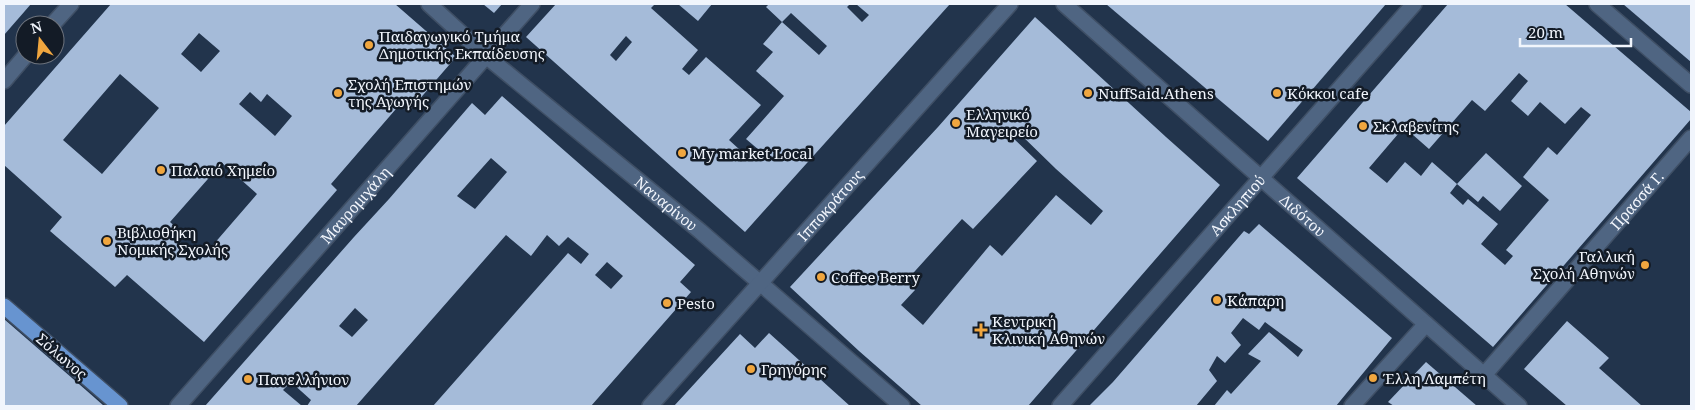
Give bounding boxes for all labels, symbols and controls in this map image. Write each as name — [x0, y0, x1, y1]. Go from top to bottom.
north arrow — [15, 15, 65, 65]
scale bar — [1520, 15, 1631, 47]
text: N — [28, 16, 44, 38]
text: 20 m — [1528, 22, 1563, 42]
place label: Παιδαγωγικό Τμήμα Δημοτικής Εκπαίδευσης — [379, 26, 545, 63]
marker: Παιδαγωγικό Τμήμα Δημοτικής Εκπαίδευσης — [363, 39, 375, 51]
place label: Σχολή Επιστημών της Αγωγής — [348, 74, 472, 111]
place label: NuffSaid.Athens — [1098, 83, 1214, 103]
place label: Κόκκοι cafe — [1287, 83, 1369, 103]
marker: Σχολή Επιστημών της Αγωγής — [332, 87, 344, 99]
marker: NuffSaid.Athens — [1082, 87, 1094, 99]
marker: Κόκκοι cafe — [1271, 87, 1283, 99]
place label: Ελληνικό Μαγειρείο — [966, 104, 1038, 141]
place label: Σκλαβενίτης — [1373, 116, 1459, 136]
marker: Ελληνικό Μαγειρείο — [950, 117, 962, 129]
marker: Σκλαβενίτης — [1357, 120, 1369, 132]
place label: My market Local — [692, 143, 813, 163]
marker: My market Local — [676, 147, 688, 159]
place label: Παλαιό Χημείο — [171, 160, 275, 180]
street label: Μαυρομιχάλη — [316, 162, 395, 248]
marker: Παλαιό Χημείο — [155, 164, 167, 176]
street label: Ιπποκράτους — [793, 165, 868, 245]
street label: Πρασσά Γ. — [1605, 167, 1668, 234]
street label: Ασκληπιού — [1205, 170, 1269, 240]
street label: Ναυαρίνου — [631, 172, 702, 235]
street label: Διδότου — [1276, 190, 1330, 241]
place label: Βιβλιοθήκη Νομικής Σχολής — [117, 222, 228, 259]
marker: Βιβλιοθήκη Νομικής Σχολής — [101, 235, 113, 247]
place label: Γαλλική Σχολή Αθηνών — [1533, 246, 1635, 283]
marker: Γαλλική Σχολή Αθηνών — [1639, 259, 1651, 271]
place label: Coffee Berry — [831, 267, 920, 287]
marker: Coffee Berry — [815, 271, 827, 283]
place label: Κάπαρη — [1227, 290, 1284, 310]
place label: Pesto — [677, 293, 715, 313]
marker: Κάπαρη — [1211, 294, 1223, 306]
marker: Pesto — [661, 297, 673, 309]
place label: Κεντρική Κλινική Αθηνών — [992, 311, 1105, 348]
marker: Κεντρική Κλινική Αθηνών — [974, 323, 988, 337]
street label: Σόλωνος — [32, 328, 92, 384]
place label: Γρηγόρης — [761, 359, 827, 379]
marker: Γρηγόρης — [745, 363, 757, 375]
place label: Έλλη Λαμπέτη — [1382, 368, 1486, 388]
place label: Πανελλήνιον — [258, 369, 349, 389]
marker: Έλλη Λαμπέτη — [1367, 372, 1379, 384]
marker: Πανελλήνιον — [242, 373, 254, 385]

